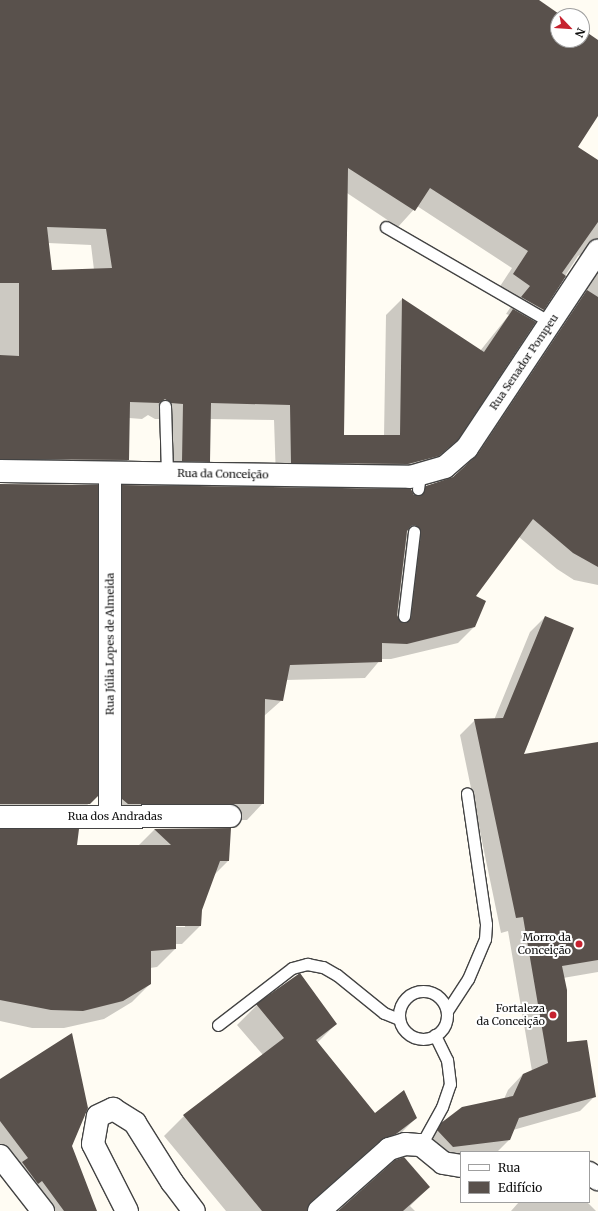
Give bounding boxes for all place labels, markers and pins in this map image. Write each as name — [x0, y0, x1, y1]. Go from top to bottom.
place label: Morro da Conceição — [518, 931, 571, 957]
marker: Morro da Conceição — [574, 939, 584, 949]
place label: Fortaleza da Conceição — [476, 1002, 545, 1028]
marker: Fortaleza da Conceição — [548, 1010, 558, 1020]

